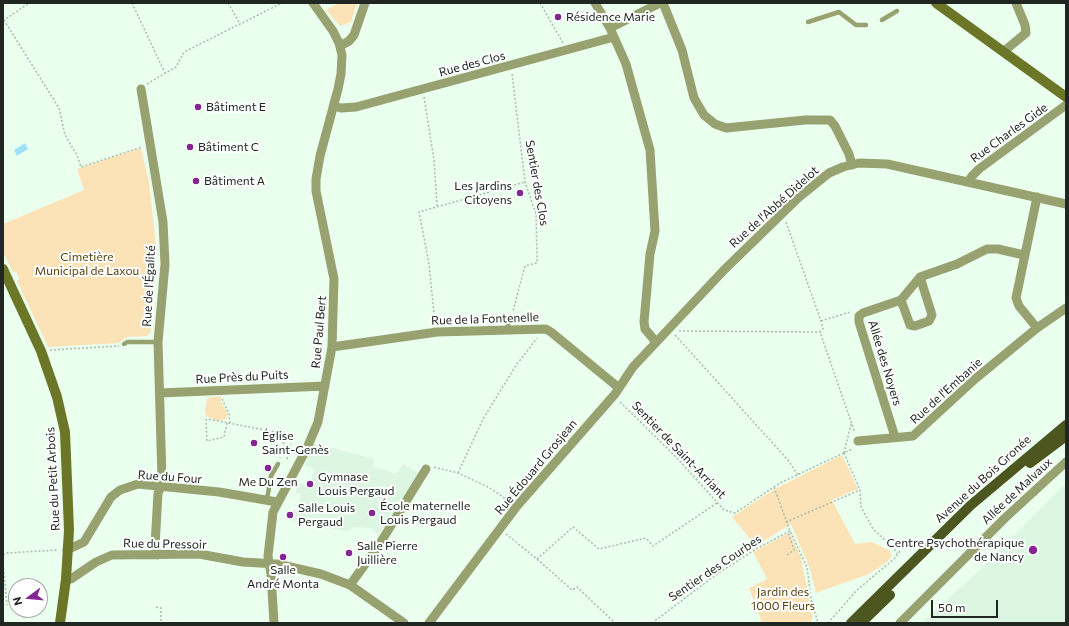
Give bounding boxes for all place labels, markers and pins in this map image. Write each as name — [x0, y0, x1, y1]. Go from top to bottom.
place label: Résidence Marie — [566, 10, 655, 24]
marker: Résidence Marie — [553, 12, 563, 22]
place label: Bâtiment E — [206, 100, 266, 114]
marker: Bâtiment E — [193, 102, 203, 112]
place label: Bâtiment C — [198, 140, 259, 154]
marker: Bâtiment C — [185, 142, 195, 152]
place label: Bâtiment A — [204, 174, 265, 188]
marker: Bâtiment A — [191, 176, 201, 186]
place label: Les Jardins Citoyens — [454, 179, 512, 207]
marker: Les Jardins Citoyens — [515, 188, 525, 198]
place label: Église Saint-Genès — [262, 429, 329, 457]
marker: Église Saint-Genès — [249, 438, 259, 448]
marker: Me Du Zen — [263, 463, 273, 473]
place label: Gymnase Louis Pergaud — [318, 470, 394, 498]
place label: Me Du Zen — [238, 475, 298, 489]
marker: Gymnase Louis Pergaud — [305, 479, 315, 489]
place label: École maternelle Louis Pergaud — [380, 499, 470, 527]
place label: Salle Louis Pergaud — [298, 501, 355, 529]
marker: École maternelle Louis Pergaud — [367, 508, 377, 518]
marker: Salle Louis Pergaud — [285, 510, 295, 520]
place label: Centre Psychothérapique de Nancy — [887, 536, 1024, 564]
place label: Salle Pierre Juillière — [357, 539, 418, 567]
marker: Centre Psychothérapique de Nancy — [1027, 544, 1039, 556]
marker: Salle Pierre Juillière — [344, 548, 354, 558]
marker: Salle André Monta — [278, 552, 288, 562]
place label: Salle André Monta — [247, 563, 319, 591]

